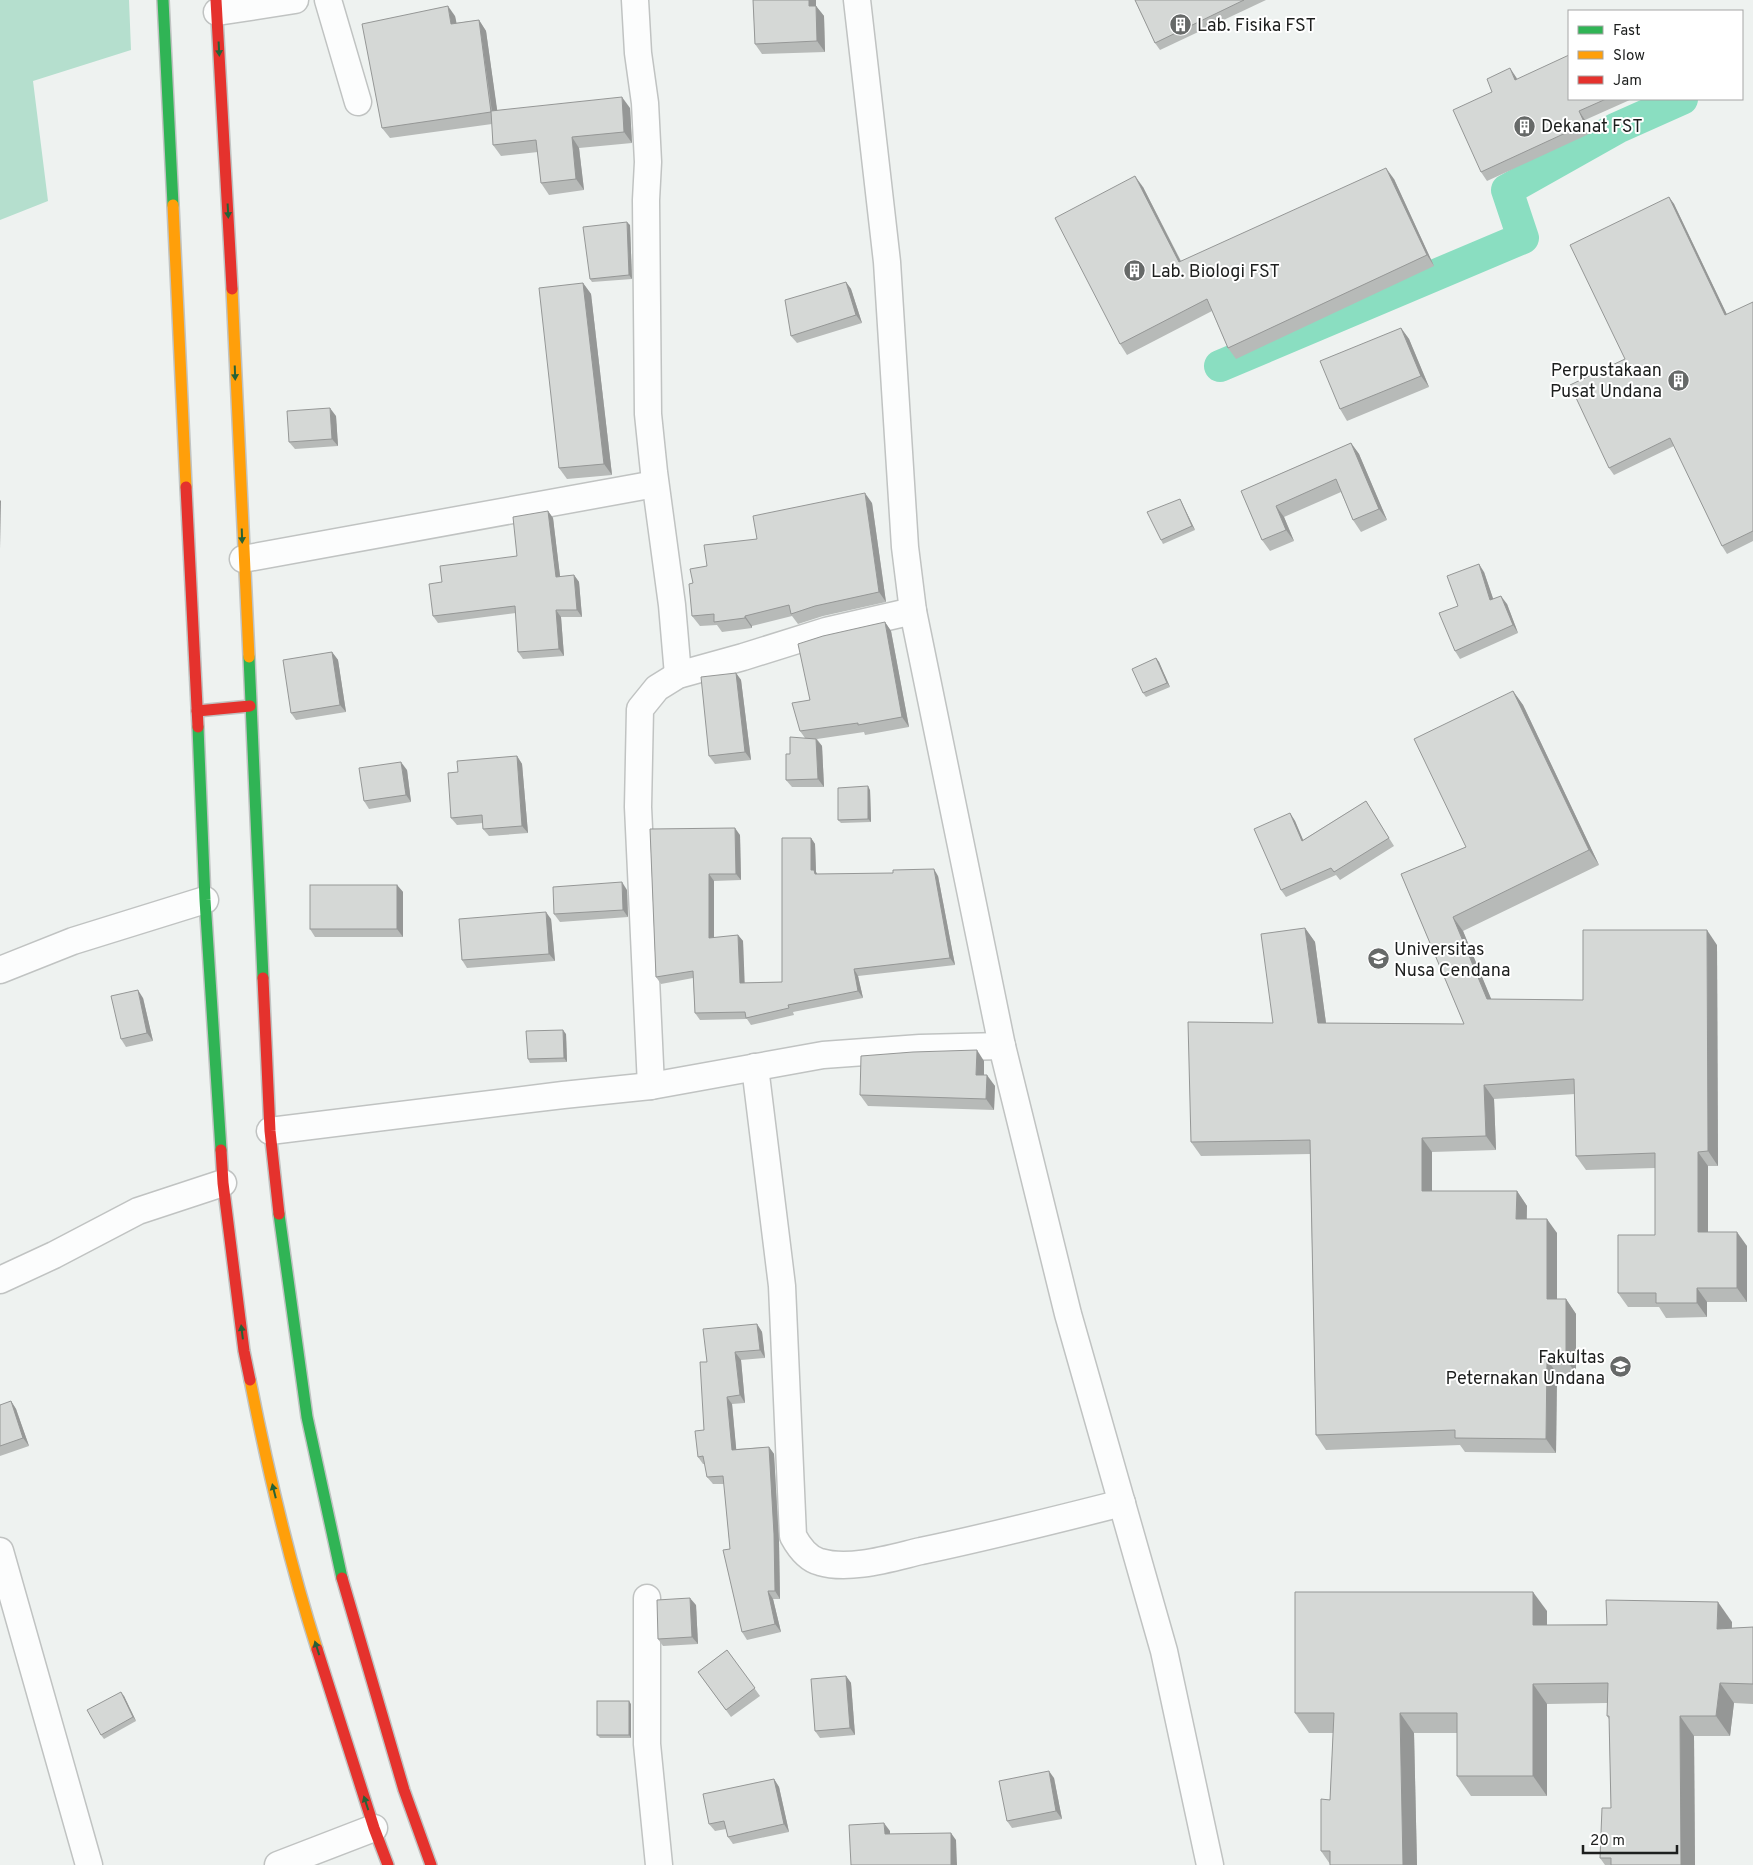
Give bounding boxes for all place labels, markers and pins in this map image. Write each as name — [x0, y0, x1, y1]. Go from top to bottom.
building icon: Lab. Fisika FST — [1169, 13, 1193, 37]
place label: Lab. Fisika FST — [1197, 15, 1316, 38]
building icon: Dekanat FST — [1513, 114, 1537, 138]
place label: Dekanat FST — [1541, 116, 1643, 139]
building icon: Lab. Biologi FST — [1123, 259, 1147, 283]
place label: Lab. Biologi FST — [1151, 261, 1280, 284]
place label: Perpustakaan Pusat Undana — [1550, 360, 1662, 404]
building icon: Perpustakaan Pusat Undana — [1666, 368, 1690, 392]
place label: Universitas Nusa Cendana — [1394, 939, 1510, 983]
school or university icon: Universitas Nusa Cendana — [1366, 947, 1390, 971]
place label: Fakultas Peternakan Undana — [1446, 1347, 1605, 1391]
school or university icon: Fakultas Peternakan Undana — [1609, 1355, 1633, 1379]

